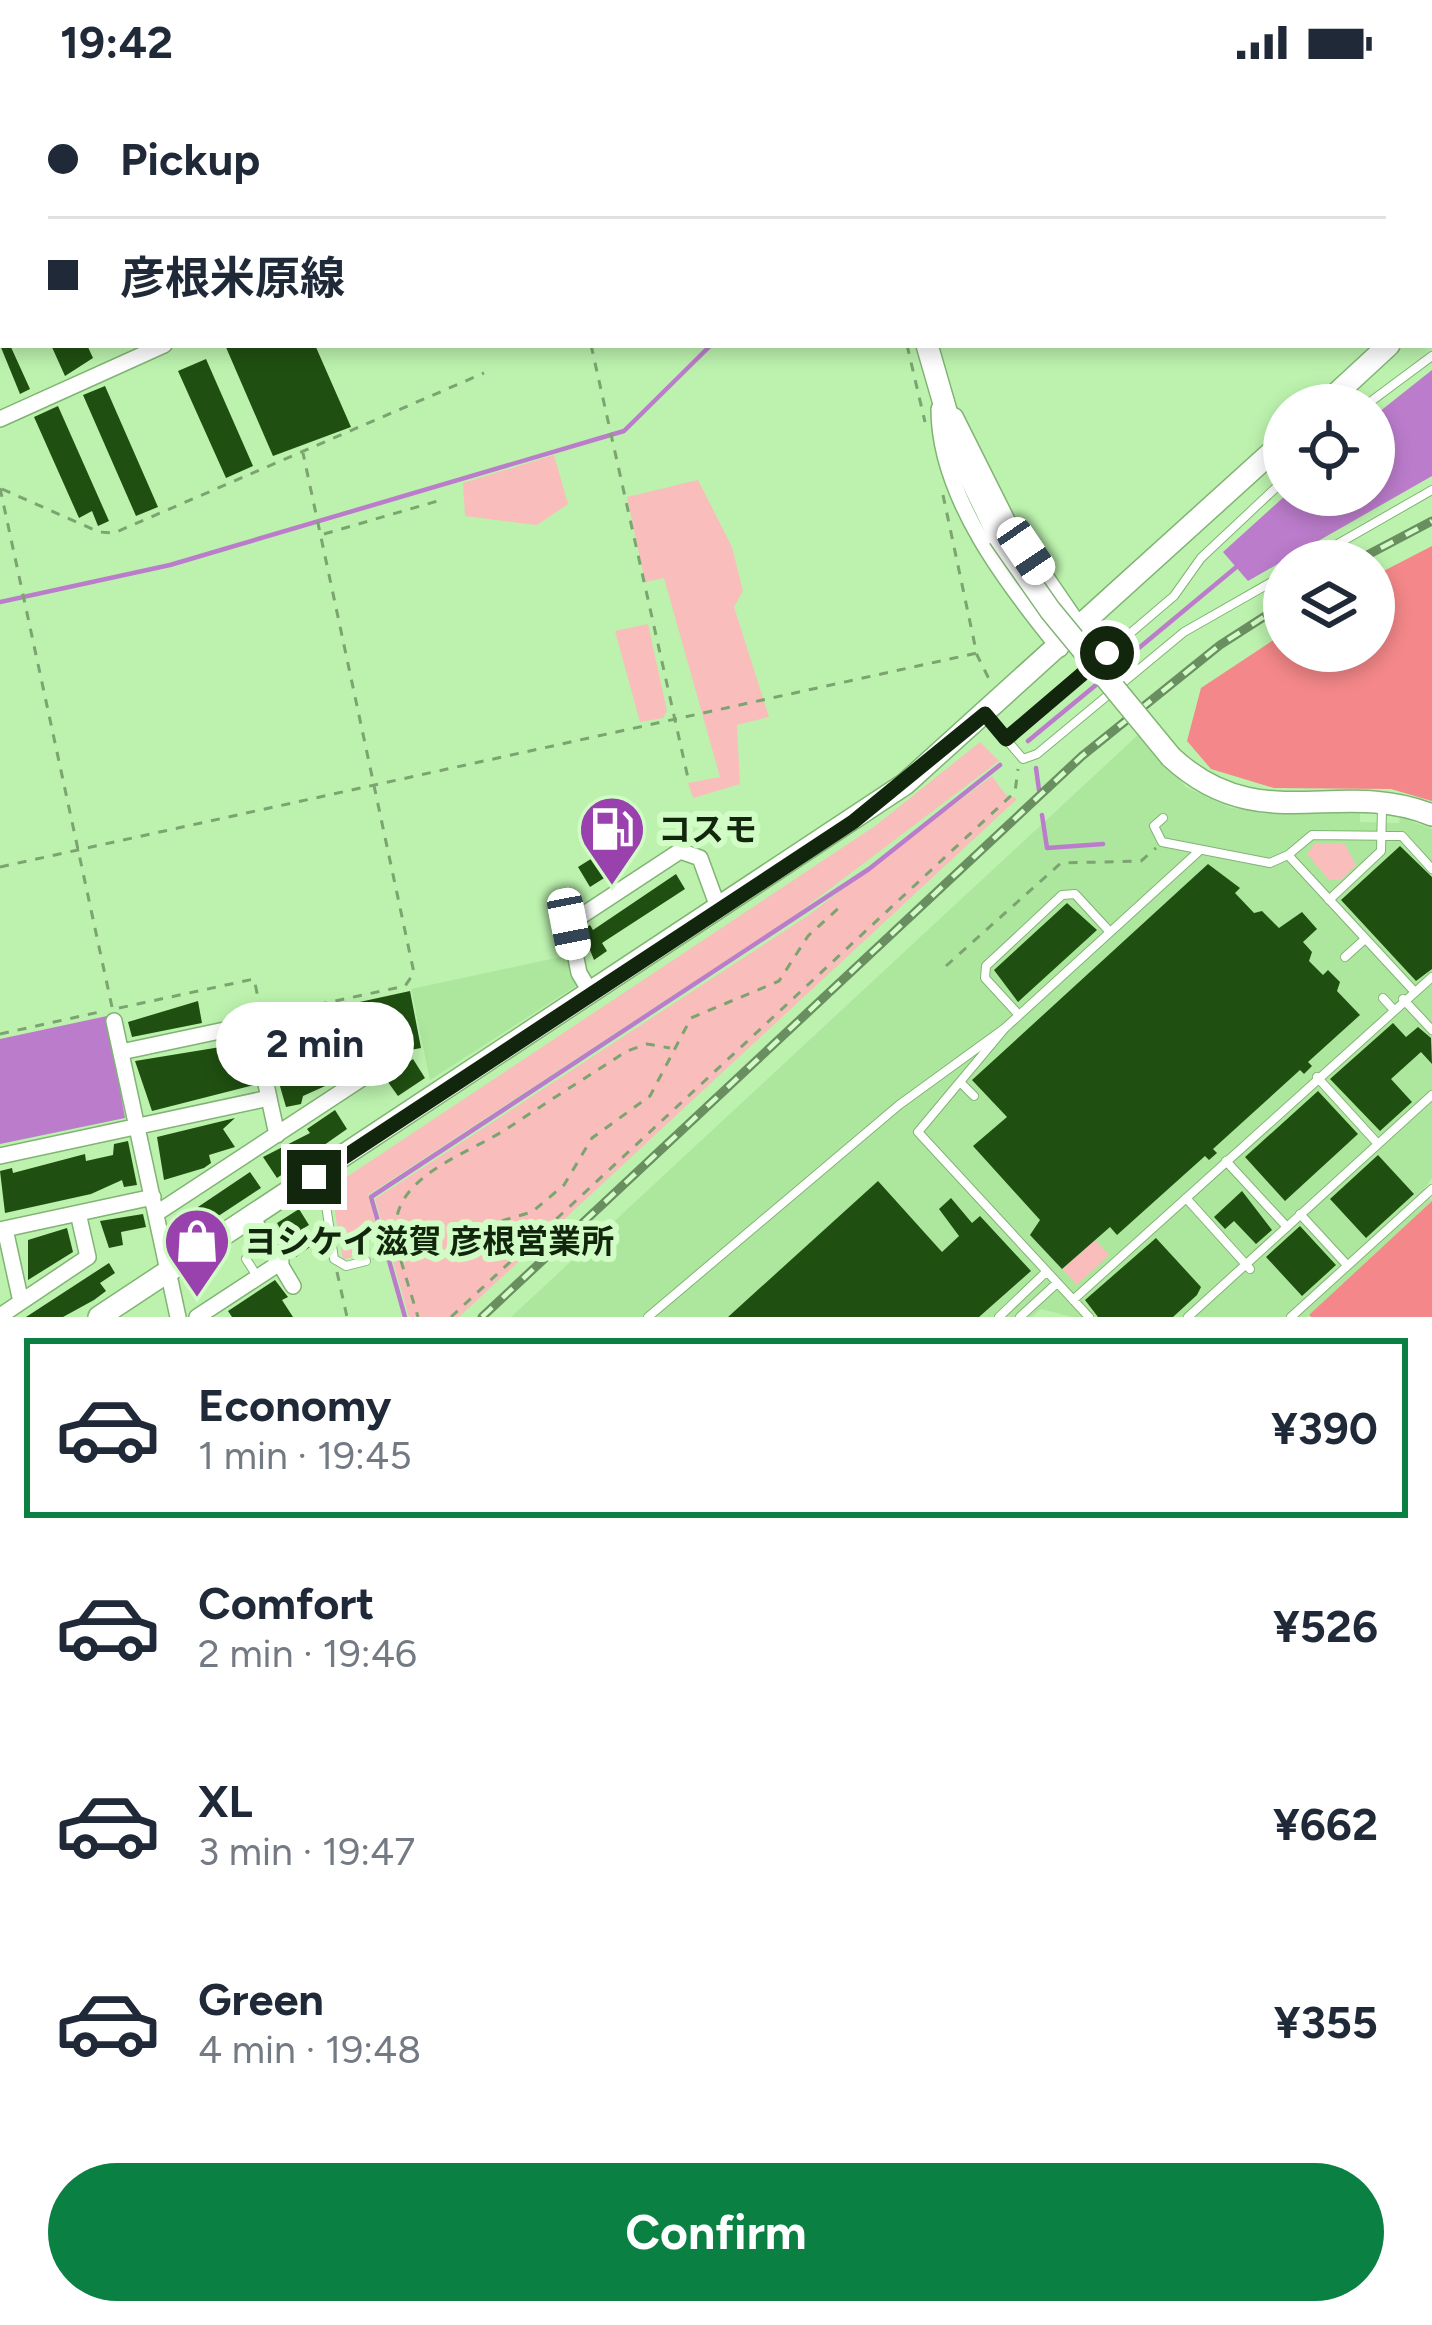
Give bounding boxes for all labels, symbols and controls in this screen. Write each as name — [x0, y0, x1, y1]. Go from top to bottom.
text: 19:42 — [60, 15, 173, 69]
text: Pickup — [120, 132, 260, 186]
text: 彦根米原線 — [120, 251, 345, 305]
map controls — [1263, 384, 1395, 672]
button: locate — [1263, 384, 1395, 516]
car — [991, 511, 1061, 591]
button: layers — [1263, 540, 1395, 672]
route start — [1080, 626, 1134, 680]
fuel station icon: コスモ — [577, 794, 647, 888]
place label: コスモ — [658, 810, 757, 849]
car — [544, 885, 594, 963]
callout: 2 min — [215, 1003, 413, 1087]
text: 2 min — [266, 1020, 364, 1067]
route end — [287, 1150, 341, 1204]
shop icon: ヨシケイ滋賀 彦根営業所 — [162, 1206, 232, 1300]
place label: ヨシケイ滋賀 彦根営業所 — [244, 1222, 614, 1261]
icon: car — [54, 1374, 162, 1482]
text: Economy — [198, 1378, 391, 1432]
text: ¥390 — [1271, 1401, 1378, 1455]
text: 1 min · 19:45 — [198, 1432, 412, 1479]
icon: car — [54, 1572, 162, 1680]
text: Comfort — [198, 1576, 374, 1630]
text: ¥526 — [1273, 1599, 1378, 1653]
text: 2 min · 19:46 — [198, 1630, 417, 1677]
icon: car — [54, 1770, 162, 1878]
text: XL — [198, 1774, 253, 1828]
text: ¥662 — [1273, 1797, 1378, 1851]
text: 3 min · 19:47 — [198, 1828, 415, 1875]
icon: car — [54, 1968, 162, 2076]
text: Green — [198, 1972, 324, 2026]
text: ¥355 — [1274, 1995, 1378, 2049]
text: 4 min · 19:48 — [198, 2026, 421, 2073]
button: Confirm — [48, 2163, 1384, 2301]

